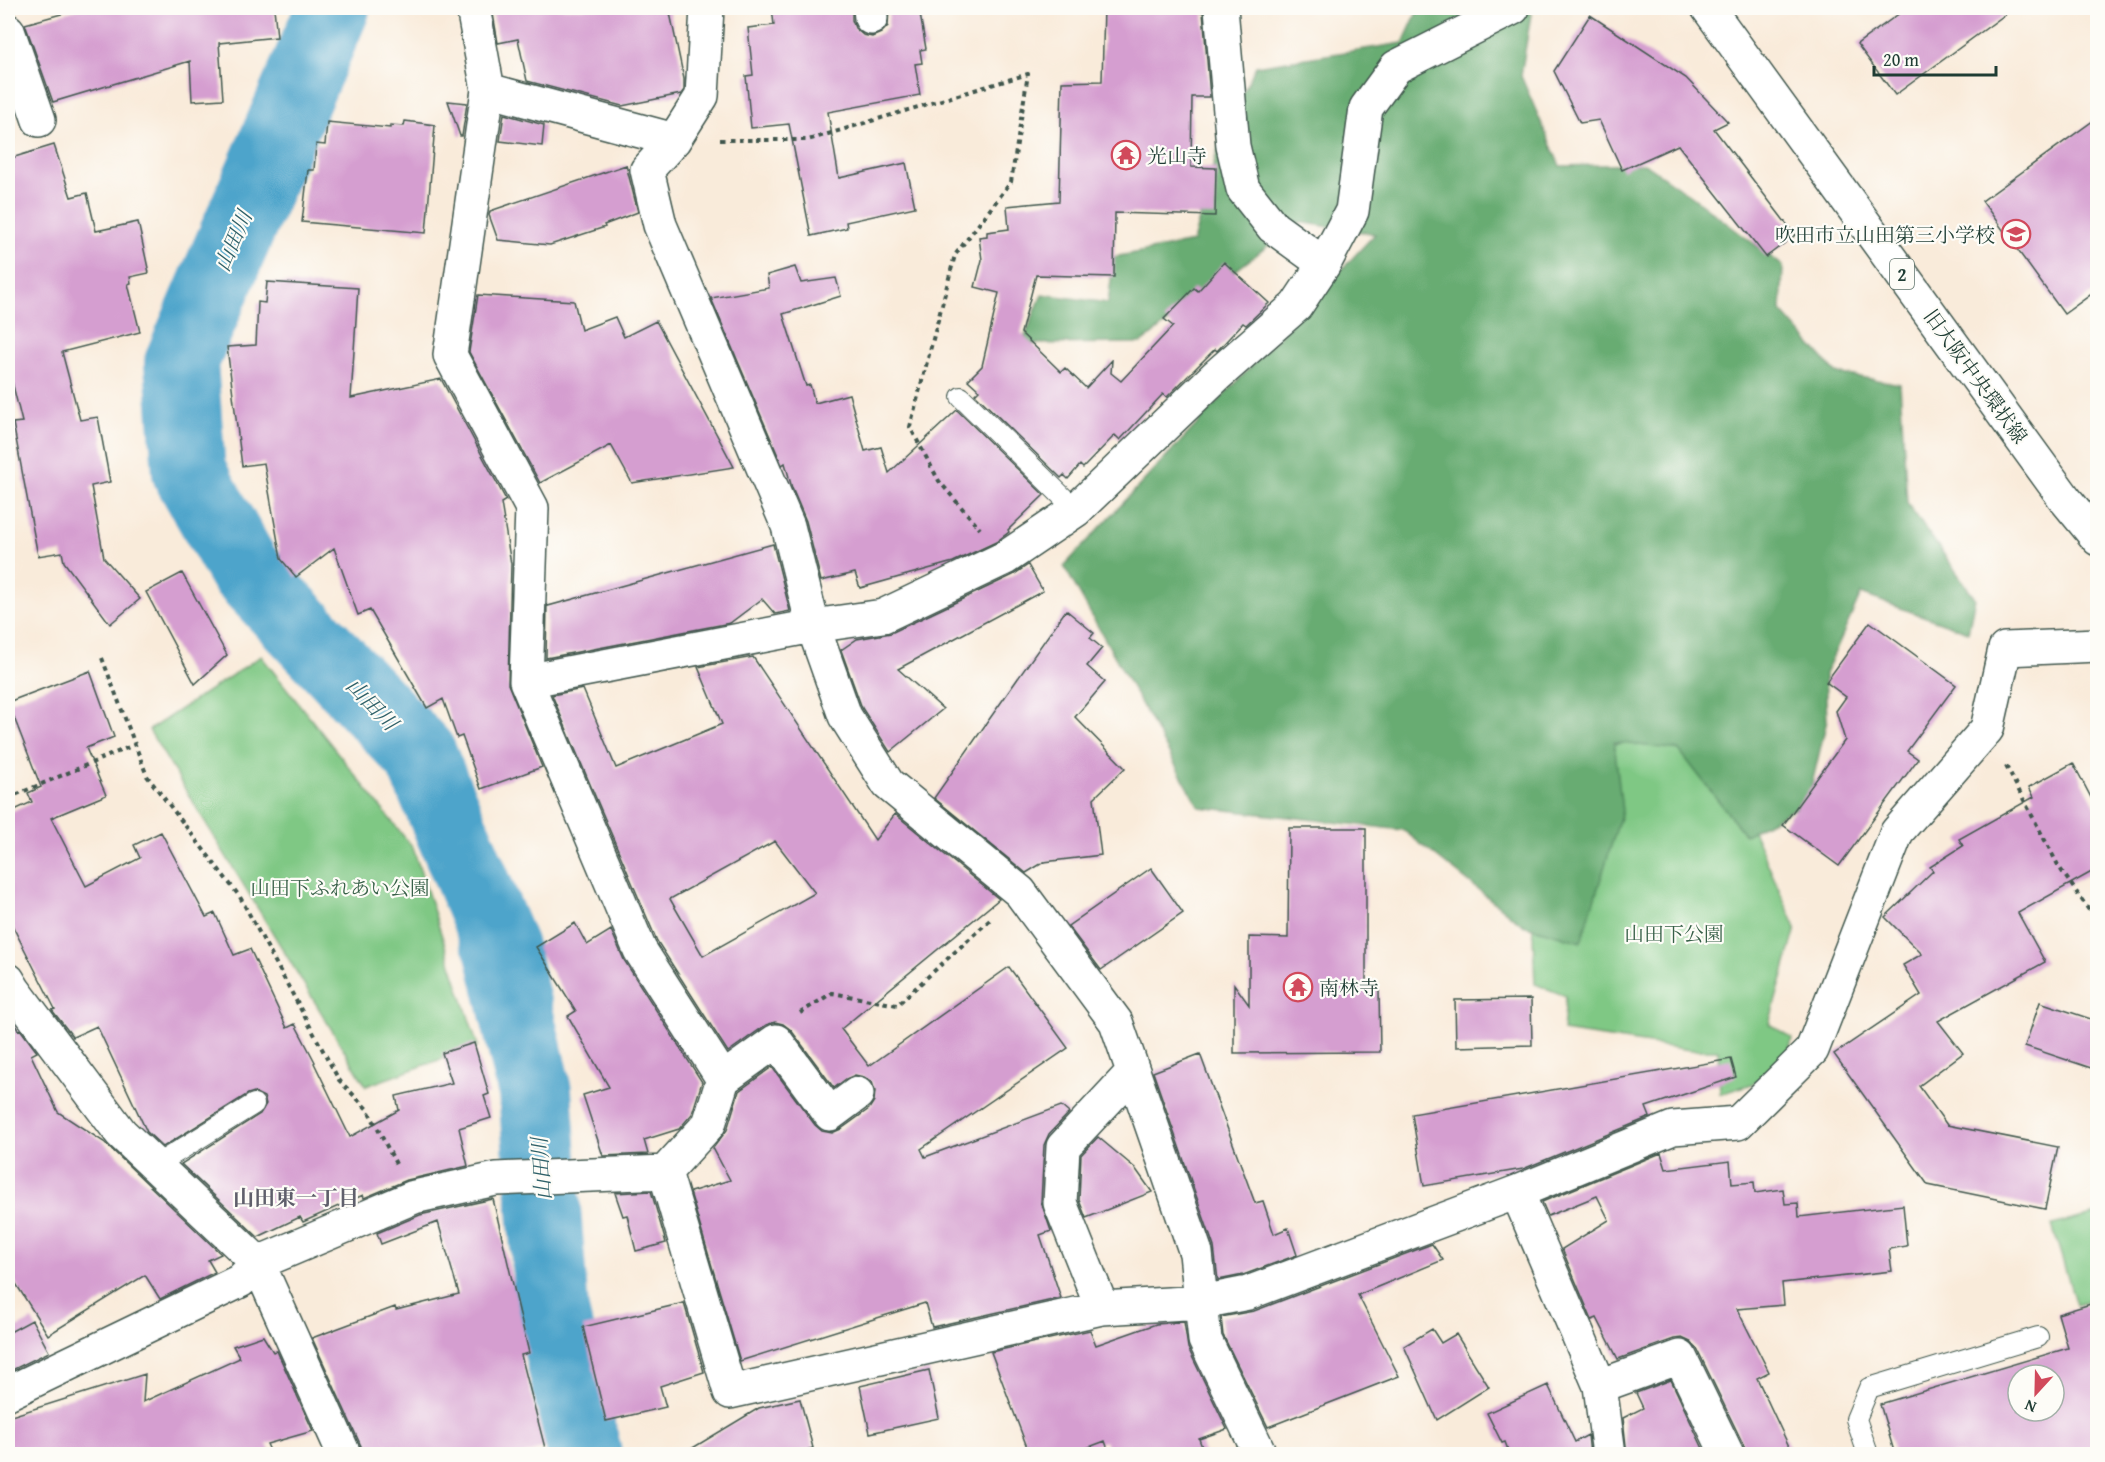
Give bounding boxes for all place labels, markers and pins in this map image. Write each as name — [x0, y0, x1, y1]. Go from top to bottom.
temple icon: 光山寺 — [1110, 139, 1142, 171]
place label: 光山寺 — [1147, 141, 1207, 170]
school or university icon: 吹田市立山田第三小学校 — [2000, 218, 2032, 250]
place label: 吹田市立山田第三小学校 — [1775, 220, 1995, 249]
temple icon: 南林寺 — [1282, 971, 1314, 1003]
place label: 南林寺 — [1319, 973, 1379, 1002]

